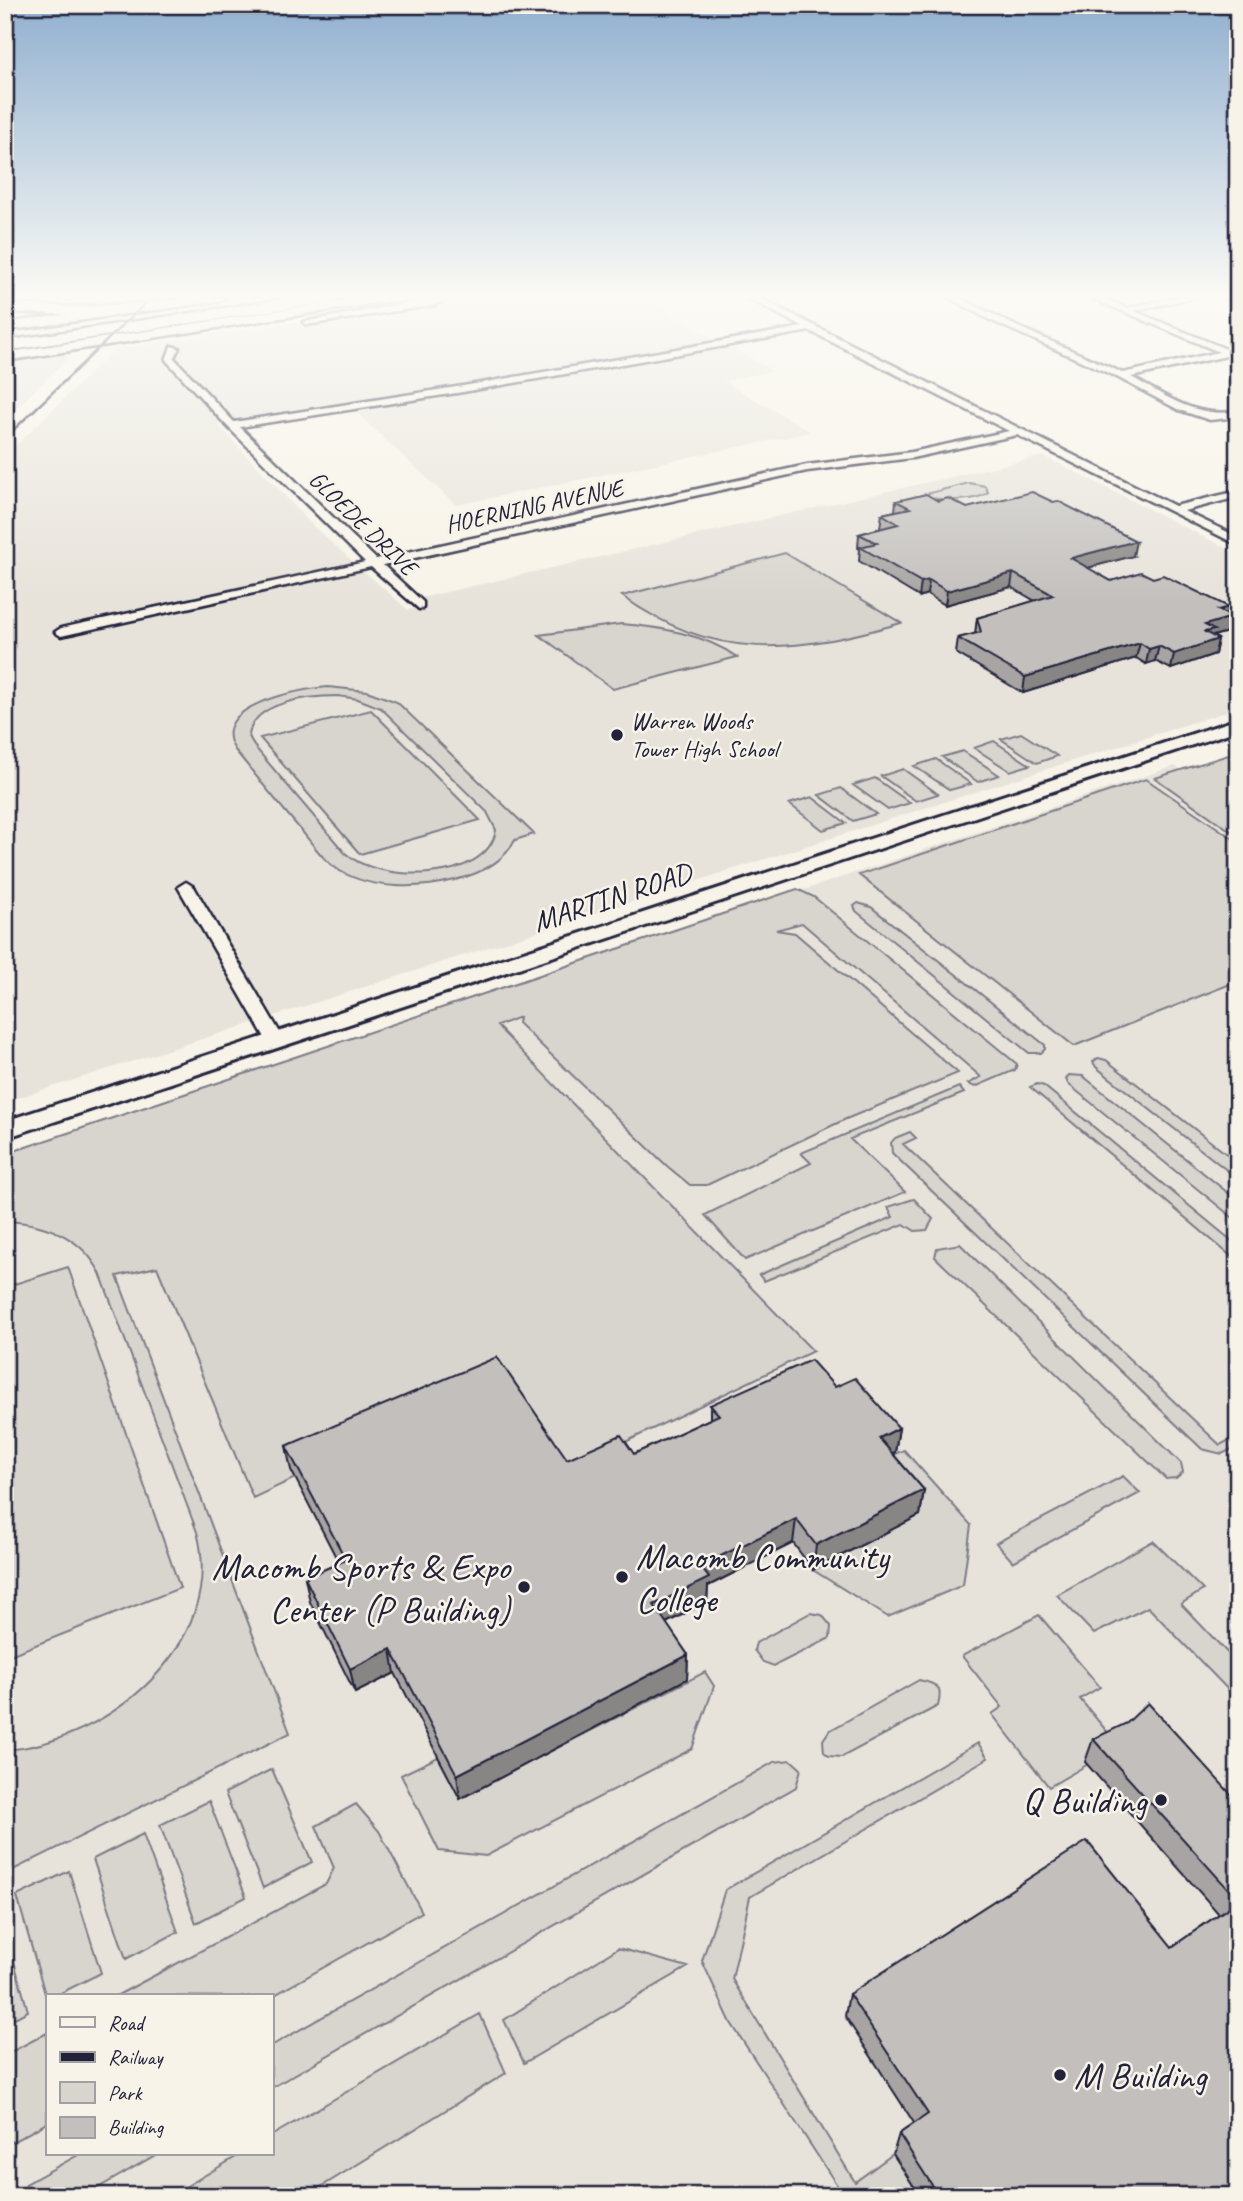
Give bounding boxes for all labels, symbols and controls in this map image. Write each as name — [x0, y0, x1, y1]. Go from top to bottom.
street label: GLOEDE DRIVE — [303, 464, 425, 584]
street label: HOERNING AVENUE — [443, 472, 628, 539]
place label: Warren Woods Tower High School — [631, 706, 781, 764]
marker: Warren Woods Tower High School — [609, 727, 625, 743]
street label: MARTIN ROAD — [528, 853, 698, 940]
place label: Macomb Community College — [636, 1533, 891, 1623]
place label: Macomb Sports & Expo Center (P Building) — [212, 1543, 512, 1633]
marker: Macomb Community College — [614, 1569, 630, 1585]
marker: Macomb Sports & Expo Center (P Building) — [516, 1579, 532, 1595]
place label: Q Building — [1022, 1777, 1149, 1824]
marker: Q Building — [1153, 1792, 1169, 1808]
legend — [46, 1994, 273, 2156]
text: Road — [108, 2010, 147, 2036]
text: Railway — [108, 2044, 164, 2070]
place label: M Building — [1074, 2052, 1209, 2099]
marker: M Building — [1052, 2067, 1068, 2083]
text: Park — [108, 2080, 143, 2106]
text: Building — [108, 2114, 165, 2140]

